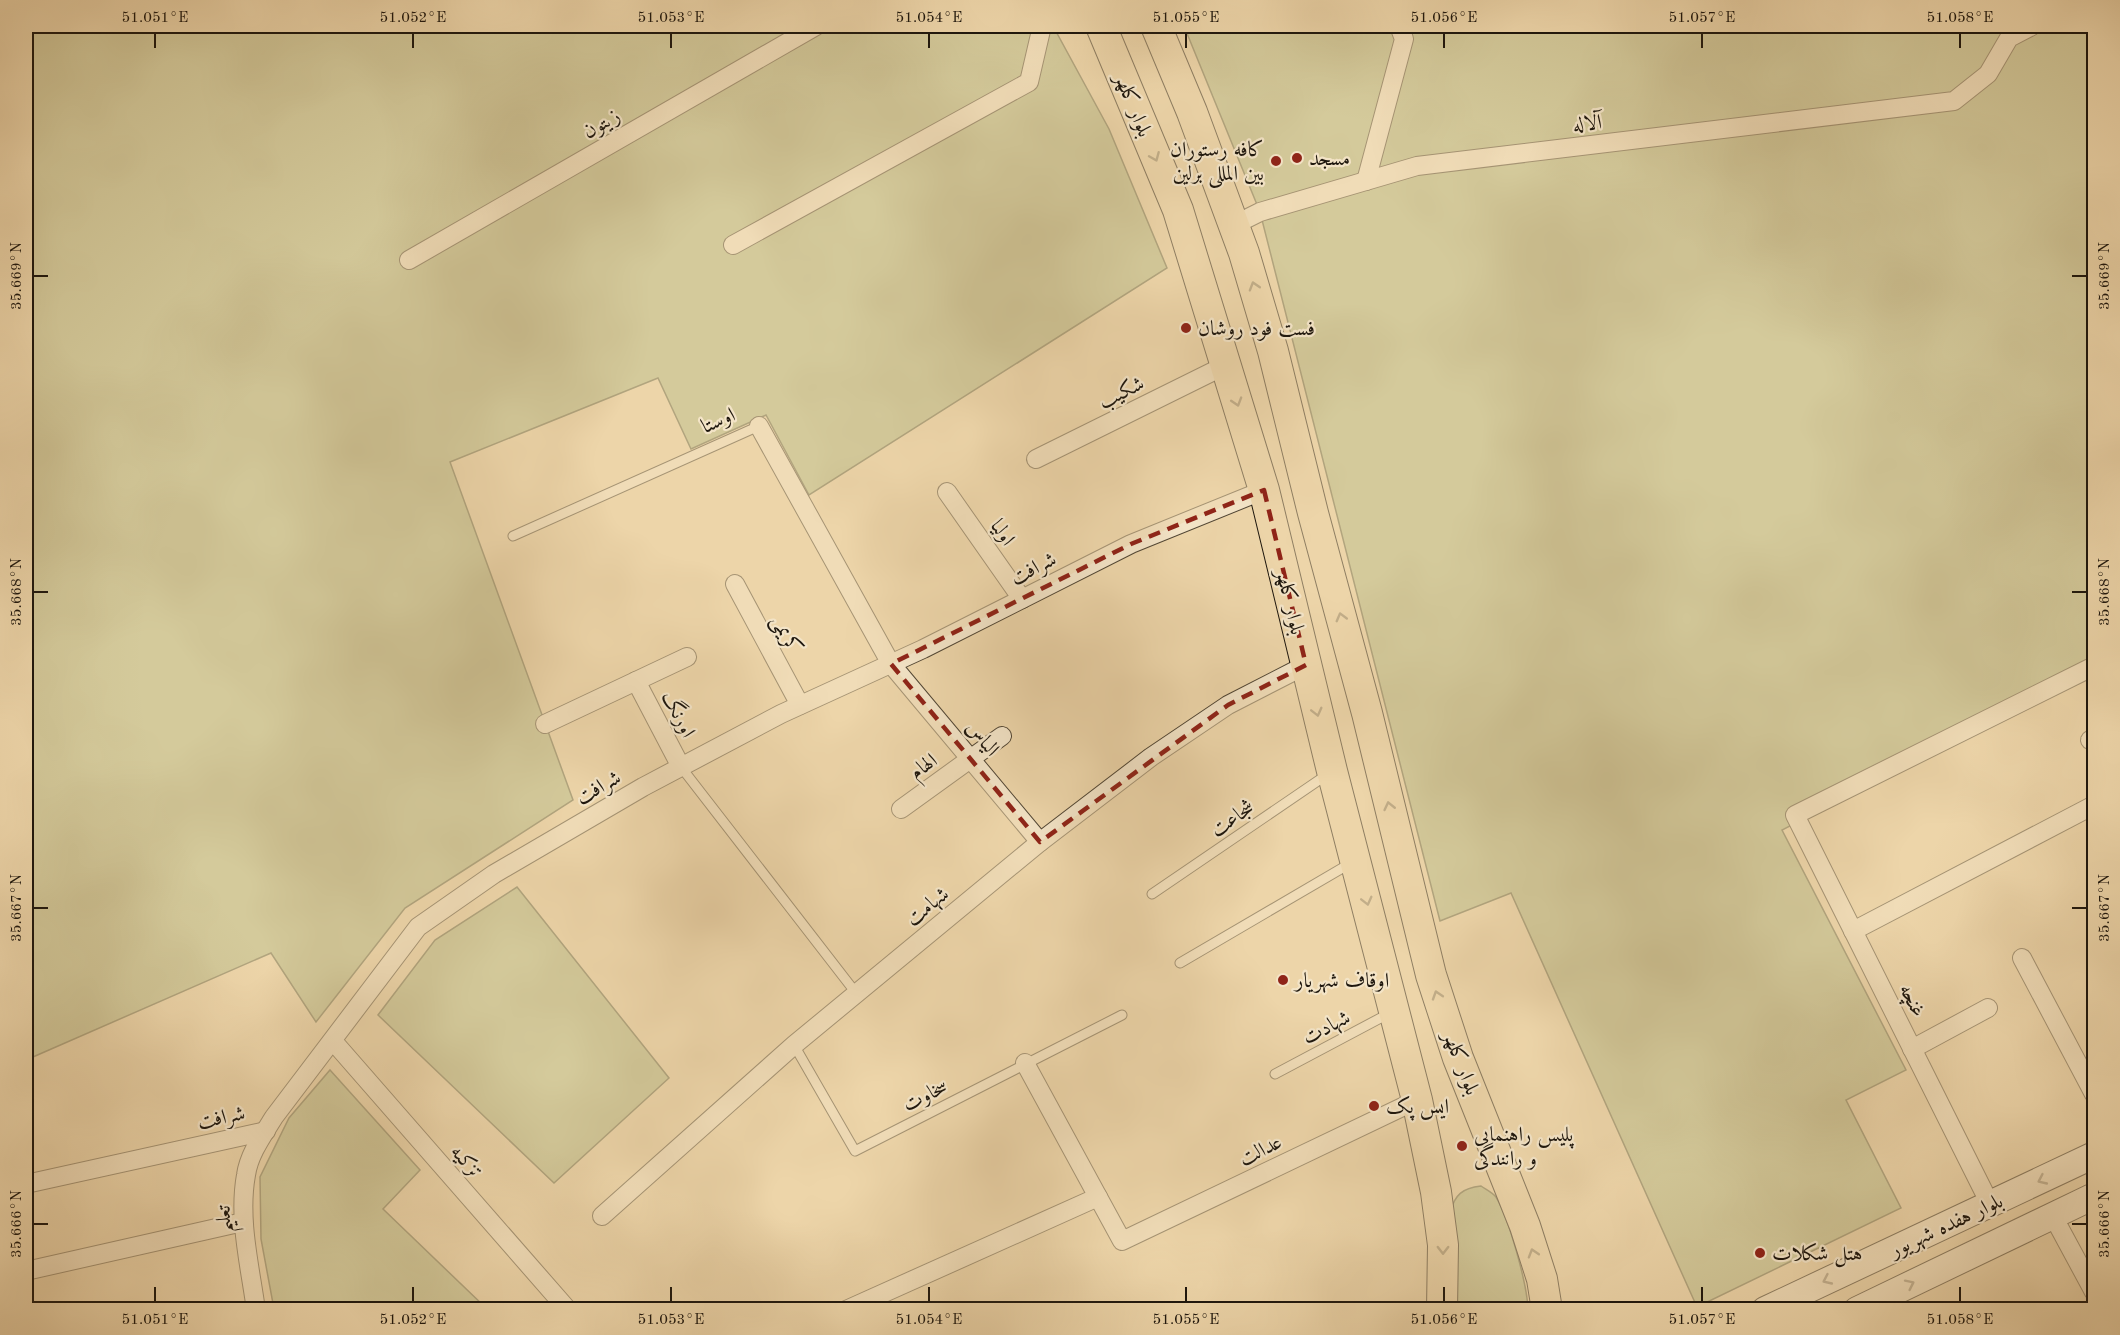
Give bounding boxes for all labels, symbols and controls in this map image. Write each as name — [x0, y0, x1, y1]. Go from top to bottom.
text: 51.051°E — [122, 11, 188, 26]
text: 51.052°E — [380, 11, 446, 26]
text: 51.053°E — [638, 11, 704, 26]
text: 51.054°E — [896, 11, 962, 26]
text: 51.055°E — [1153, 11, 1219, 26]
text: 51.056°E — [1411, 11, 1477, 26]
text: 51.057°E — [1669, 11, 1735, 26]
text: 51.058°E — [1927, 11, 1993, 26]
street label: بلوار کلهر — [1109, 69, 1156, 141]
street label: زیتون — [580, 105, 624, 144]
street label: آلاله — [1571, 108, 1606, 137]
place label: کافه رستوران بین المللی برلین — [1170, 139, 1264, 189]
place label: مسجد — [1309, 149, 1350, 170]
one-way arrow — [1148, 151, 1160, 162]
marker: مسجد — [1290, 151, 1304, 165]
marker: کافه رستوران بین المللی برلین — [1269, 154, 1283, 168]
text: 35.669°N — [10, 242, 25, 310]
text: 35.669°N — [2098, 242, 2113, 310]
one-way arrow — [1249, 281, 1261, 292]
place label: فست فود روشان — [1198, 319, 1315, 341]
marker: فست فود روشان — [1179, 321, 1193, 335]
street label: شکیب — [1095, 372, 1149, 415]
one-way arrow — [1230, 396, 1242, 407]
street label: اوستا — [698, 405, 739, 438]
street label: اولیا — [986, 516, 1018, 550]
street label: شرافت — [1007, 549, 1061, 591]
text: 35.668°N — [10, 558, 25, 626]
text: 35.668°N — [2098, 558, 2113, 626]
street label: بلوار کلهر — [1270, 565, 1308, 637]
street label: کریمی — [765, 611, 806, 659]
one-way arrow — [1336, 612, 1348, 623]
street label: اورنگ — [657, 686, 702, 741]
one-way arrow — [1310, 707, 1323, 717]
street label: الیاس — [961, 717, 1002, 761]
street label: الهام — [906, 750, 945, 789]
street label: شرافت — [573, 767, 626, 811]
street label: شجاعت — [1207, 797, 1259, 841]
one-way arrow — [1384, 801, 1397, 811]
text: 35.667°N — [10, 874, 25, 942]
text: 35.667°N — [2098, 874, 2113, 942]
street label: شهامت — [903, 884, 955, 932]
one-way arrow — [1359, 896, 1372, 906]
place label: اوقاف شهریار — [1293, 971, 1389, 994]
marker: اوقاف شهریار — [1276, 973, 1290, 987]
street label: غنچه — [1893, 981, 1929, 1022]
one-way arrow — [1432, 990, 1445, 1001]
street label: شهادت — [1299, 1007, 1355, 1051]
street label: بلوار کلهر — [1437, 1026, 1483, 1099]
street label: سخاوت — [900, 1076, 952, 1116]
place label: ایس پک — [1386, 1095, 1449, 1121]
marker: ایس پک — [1367, 1099, 1381, 1113]
street label: شرافت — [196, 1103, 247, 1136]
place label: پلیس راهنمایی و رانندگی — [1474, 1125, 1574, 1170]
street label: عدالت — [1236, 1132, 1285, 1171]
marker: پلیس راهنمایی و رانندگی — [1455, 1139, 1469, 1153]
street label: تزکیه — [446, 1141, 486, 1183]
one-way arrow — [2037, 1172, 2048, 1184]
text: 35.666°N — [10, 1190, 25, 1258]
text: 35.666°N — [2098, 1190, 2113, 1258]
street label: بلوار هفده شهریور — [1885, 1191, 2007, 1264]
street label: تعلیم — [213, 1203, 244, 1233]
place label: هتل شکلات — [1772, 1242, 1862, 1268]
one-way arrow — [1437, 1246, 1449, 1255]
marker: هتل شکلات — [1753, 1246, 1767, 1260]
one-way arrow — [1528, 1248, 1540, 1259]
one-way arrow — [1823, 1273, 1834, 1285]
one-way arrow — [1904, 1280, 1915, 1292]
text: 51.051°E — [122, 1313, 188, 1328]
text: 51.052°E — [380, 1313, 446, 1328]
text: 51.053°E — [638, 1313, 704, 1328]
text: 51.054°E — [896, 1313, 962, 1328]
text: 51.055°E — [1153, 1313, 1219, 1328]
text: 51.056°E — [1411, 1313, 1477, 1328]
text: 51.057°E — [1669, 1313, 1735, 1328]
text: 51.058°E — [1927, 1313, 1993, 1328]

